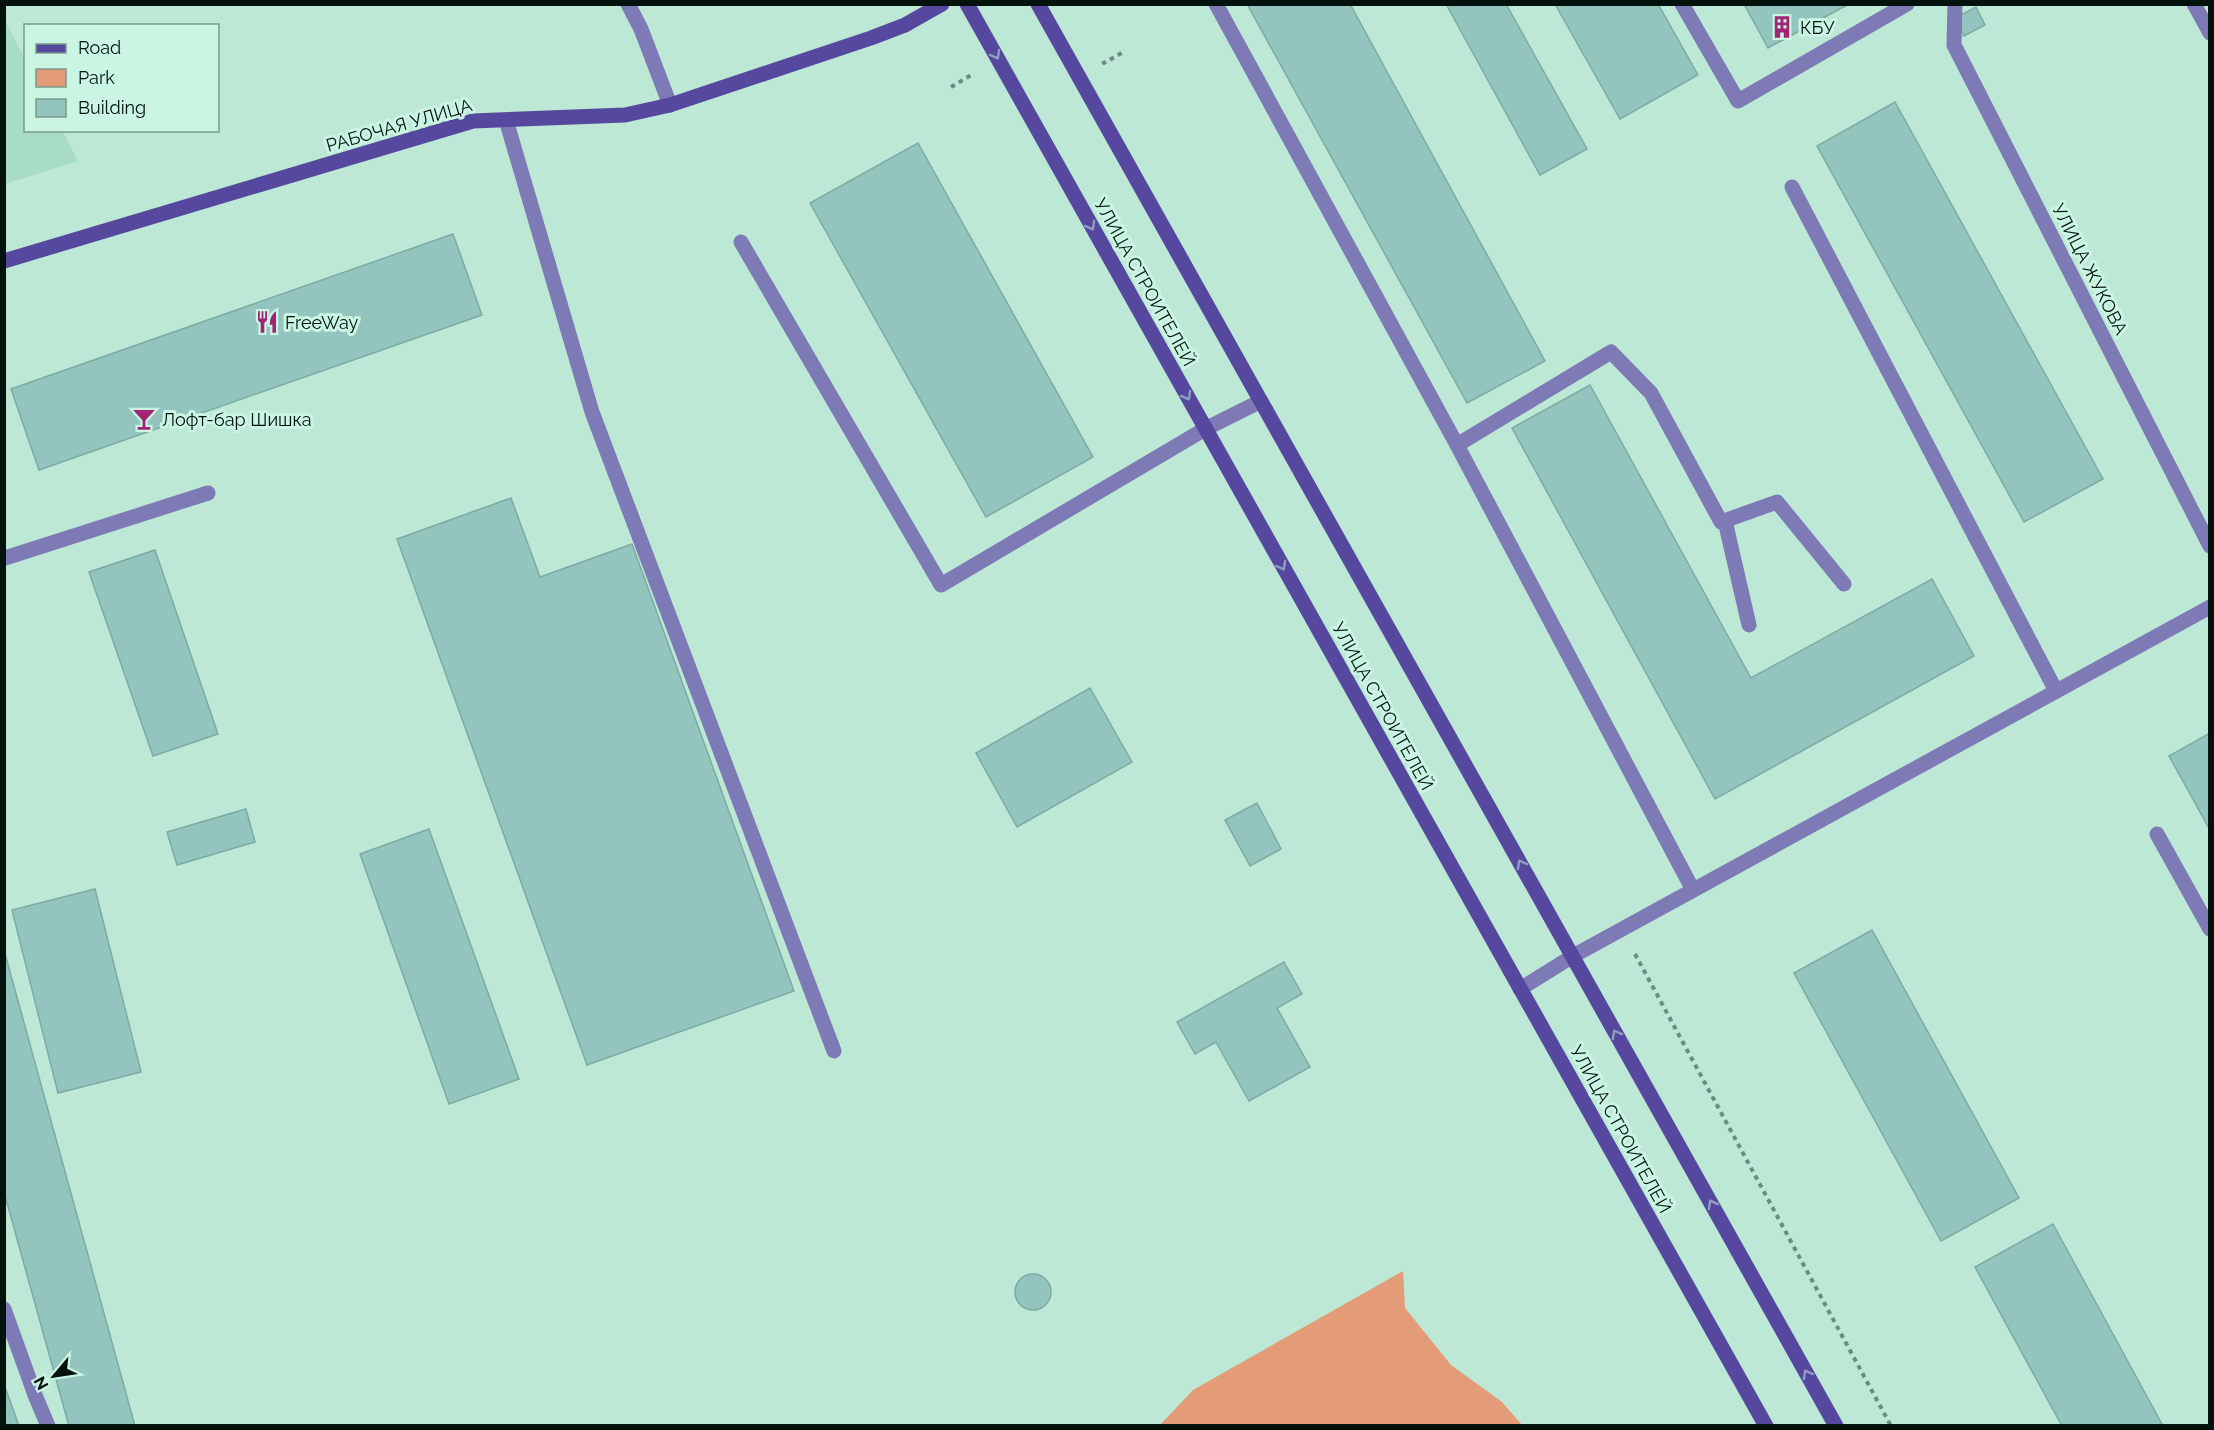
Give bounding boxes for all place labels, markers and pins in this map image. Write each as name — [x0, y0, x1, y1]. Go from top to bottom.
building icon: КБУ — [1769, 14, 1795, 40]
place label: КБУ — [1800, 17, 1835, 38]
restaurant icon: FreeWay — [254, 309, 280, 335]
place label: FreeWay — [285, 312, 358, 333]
bar icon: Лофт-бар Шишка — [131, 406, 157, 432]
place label: Лофт-бар Шишка — [162, 409, 312, 430]

